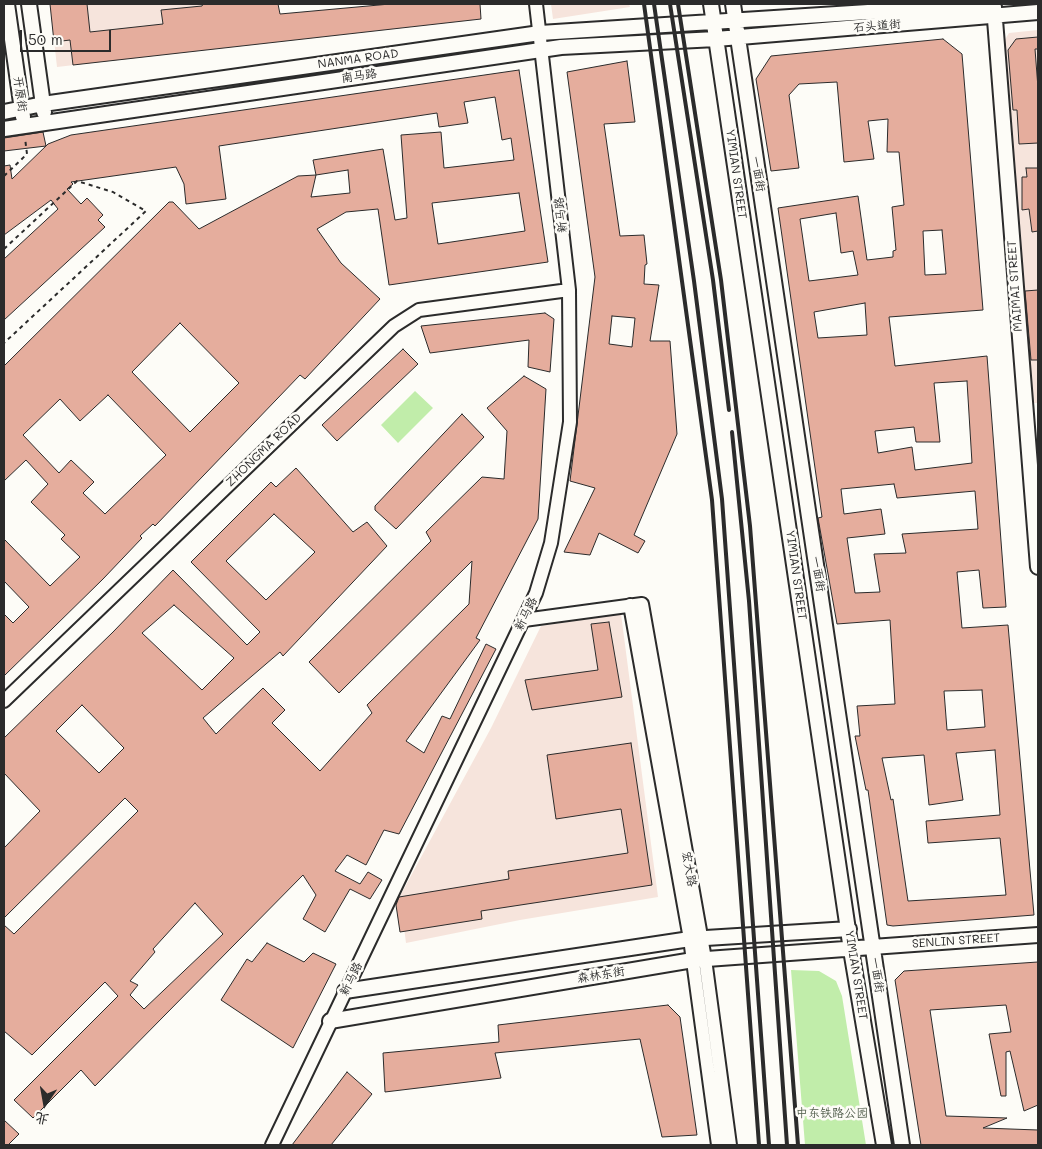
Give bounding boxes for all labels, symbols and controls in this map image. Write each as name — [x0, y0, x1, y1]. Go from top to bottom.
street label: 石头道街 — [852, 17, 902, 35]
scale bar — [22, 20, 114, 52]
text: 50 m — [28, 29, 63, 49]
street label: NANMA ROAD — [317, 46, 399, 72]
street label: 南马路 — [340, 66, 378, 86]
street label: 开原街 — [10, 75, 30, 113]
street label: YIMIAN STREET — [723, 128, 749, 220]
street label: 一面街 — [748, 155, 768, 193]
street label: 新马路 — [552, 196, 570, 234]
street label: MAIMAI STREET — [1005, 240, 1025, 332]
street label: ZHONGMA ROAD — [223, 410, 305, 490]
street label: YIMIAN STREET — [783, 529, 809, 621]
street label: 一面街 — [808, 555, 828, 593]
street label: 新马路 — [512, 595, 540, 633]
street label: 宏大路 — [679, 850, 699, 888]
street label: YIMIAN STREET — [842, 929, 870, 1021]
street label: SENLIN STREET — [911, 931, 1001, 951]
street label: 一面街 — [867, 956, 887, 994]
street label: 新马路 — [337, 960, 365, 998]
street label: 森林东街 — [576, 964, 626, 986]
north arrow — [20, 1079, 70, 1129]
park label: 中东铁路公园 — [796, 1106, 868, 1120]
text: 北 — [33, 1108, 51, 1130]

